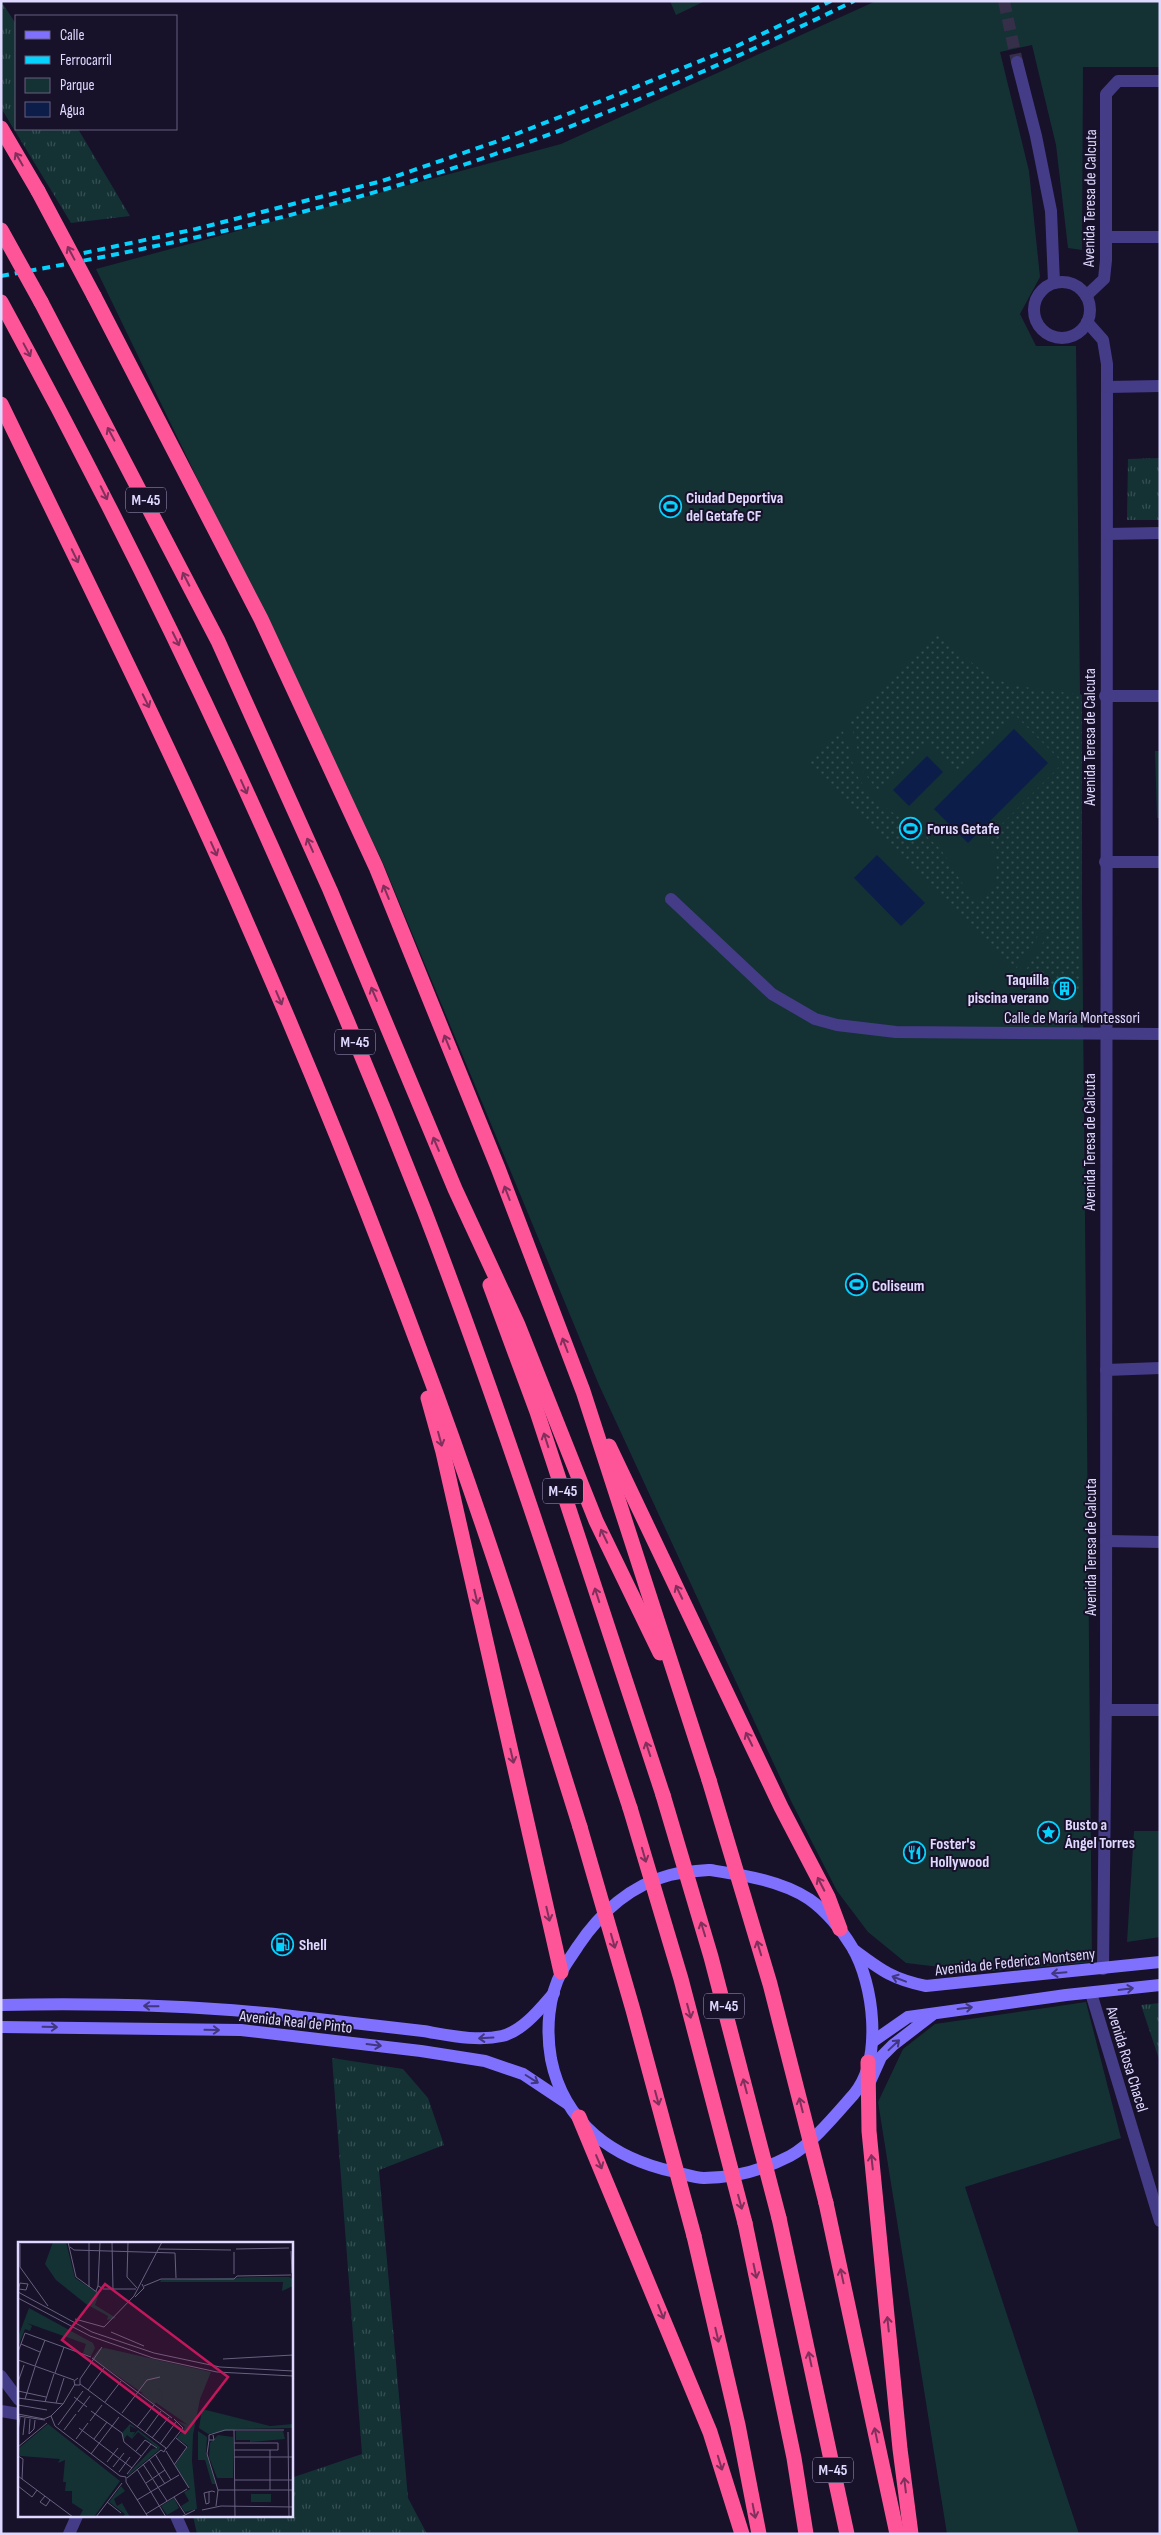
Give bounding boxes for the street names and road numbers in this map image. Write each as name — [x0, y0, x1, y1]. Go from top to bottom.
street label: Avenida Teresa de Calcuta — [1080, 129, 1101, 268]
road number: M-45 — [126, 488, 166, 512]
street label: Avenida Teresa de Calcuta — [1081, 668, 1100, 807]
street label: Calle de María Montessori — [1004, 1009, 1140, 1028]
road number: M-45 — [335, 1030, 375, 1054]
street label: Avenida Teresa de Calcuta — [1081, 1073, 1100, 1212]
road number: M-45 — [543, 1478, 583, 1504]
street label: Avenida Teresa de Calcuta — [1082, 1478, 1101, 1617]
street label: Avenida de Federica Montseny — [933, 1945, 1096, 1980]
road number: M-45 — [704, 1994, 744, 2018]
street label: Avenida Rosa Chacel — [1101, 2004, 1152, 2114]
street label: Avenida Real de Pinto — [237, 2007, 353, 2038]
road number: M-45 — [813, 2458, 853, 2482]

